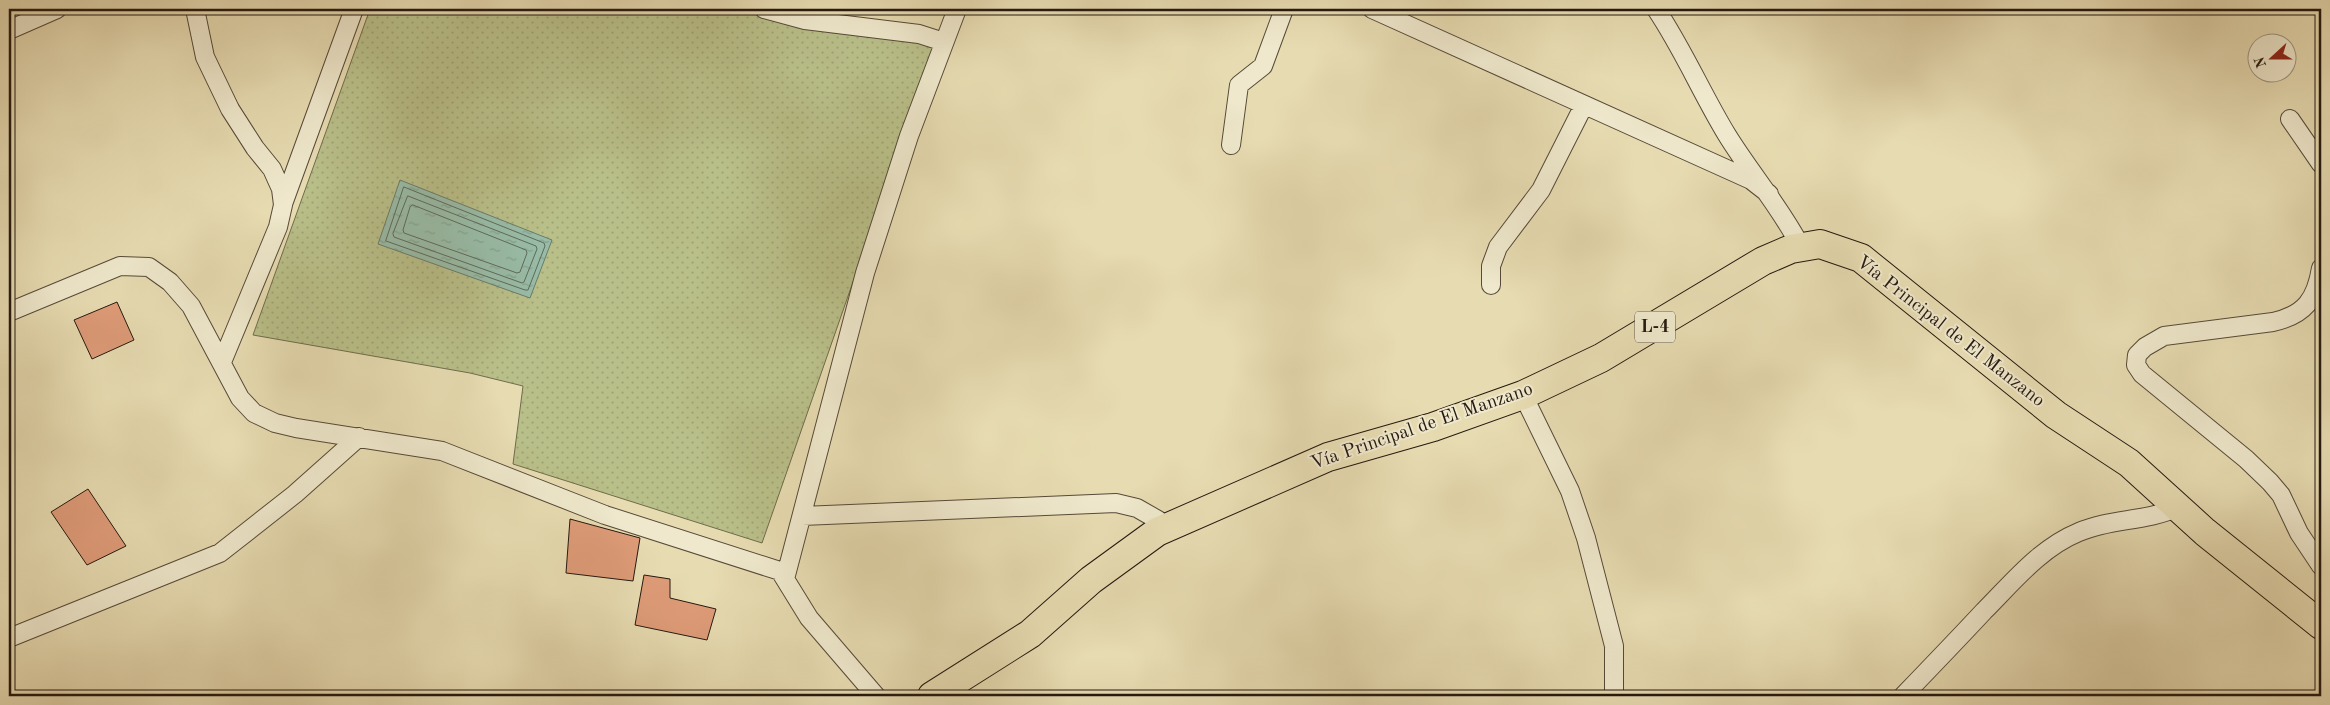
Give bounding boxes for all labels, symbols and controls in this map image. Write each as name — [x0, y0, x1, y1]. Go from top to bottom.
north arrow — [2248, 32, 2298, 82]
text: N — [2252, 55, 2269, 70]
street label: Vía Principal de El Manzano — [1852, 253, 2048, 411]
road number: L-4 — [1635, 312, 1675, 342]
street label: Vía Principal de El Manzano — [1309, 380, 1535, 474]

